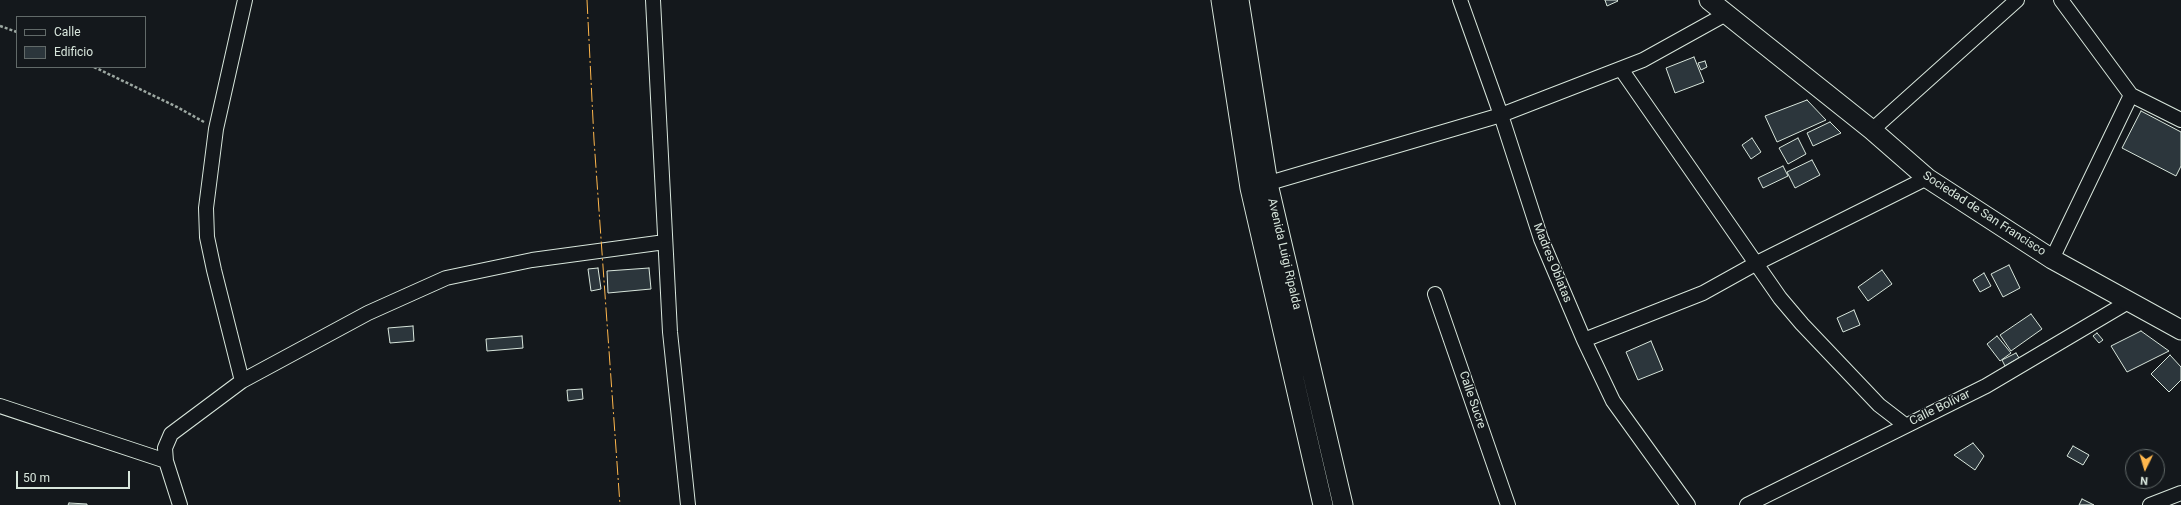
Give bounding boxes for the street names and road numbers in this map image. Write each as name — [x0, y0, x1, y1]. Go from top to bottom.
street label: Sociedad de San Francisco — [1920, 169, 2048, 259]
street label: Avenida Luigi Ripalda — [1264, 197, 1304, 311]
street label: Madres Oblatas — [1530, 221, 1574, 305]
street label: Calle Sucre — [1455, 369, 1489, 431]
street label: Calle Bolívar — [1907, 387, 1973, 429]

